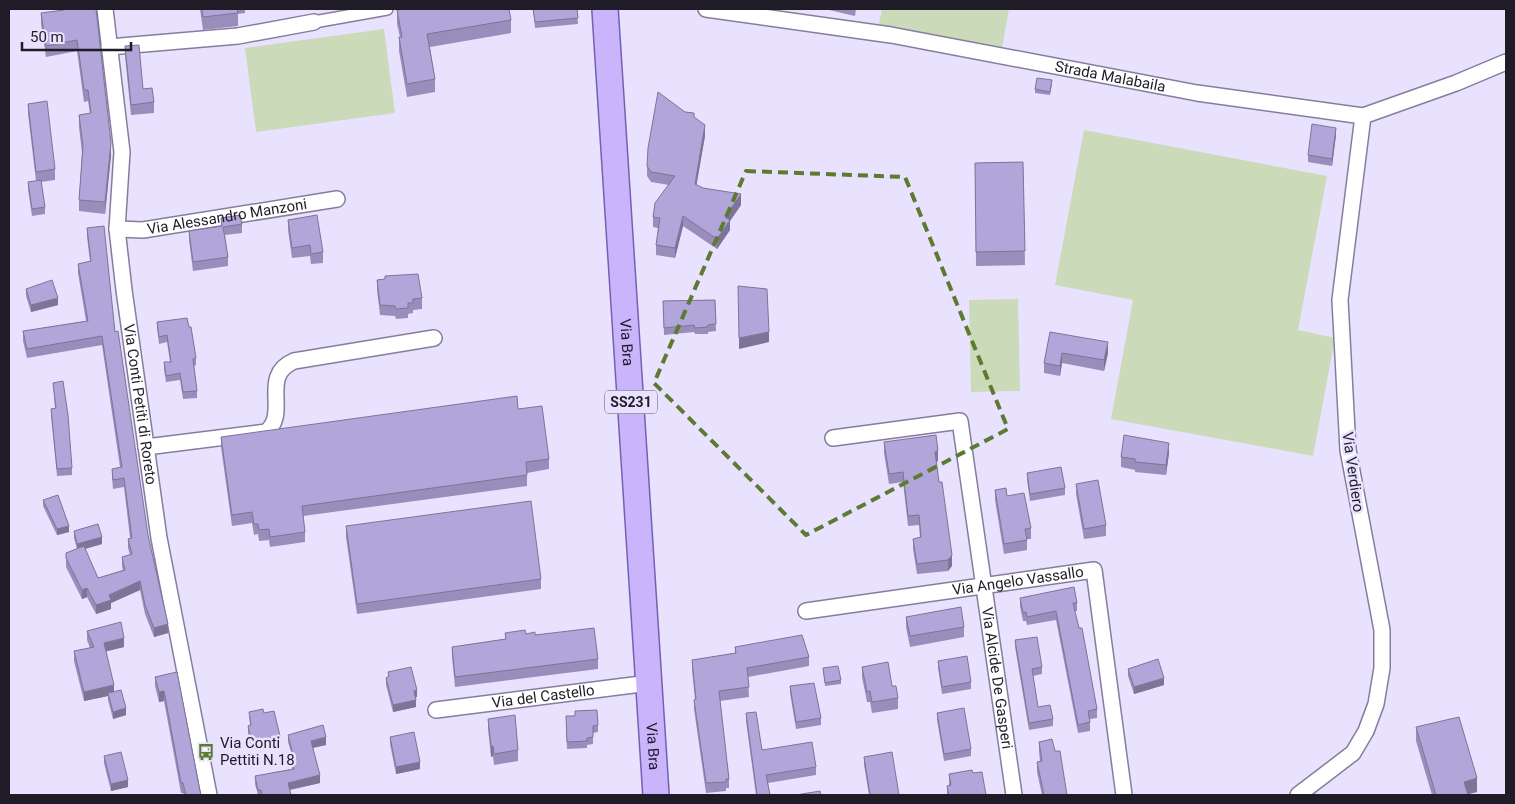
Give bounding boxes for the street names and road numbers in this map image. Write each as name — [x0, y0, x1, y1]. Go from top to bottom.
street label: Strada Malabaila — [1053, 57, 1167, 96]
street label: Via Alessandro Manzoni — [146, 195, 308, 238]
street label: Via Bra — [616, 318, 637, 367]
street label: Via Conti Petiti di Roreto — [120, 323, 160, 486]
road number: SS231 — [605, 391, 657, 414]
street label: Via Verdiero — [1338, 431, 1368, 513]
street label: Via Angelo Vassallo — [951, 563, 1085, 599]
street label: Via Alcide De Gasperi — [978, 606, 1016, 750]
street label: Via del Castello — [491, 681, 596, 712]
street label: Via Bra — [642, 722, 663, 771]

